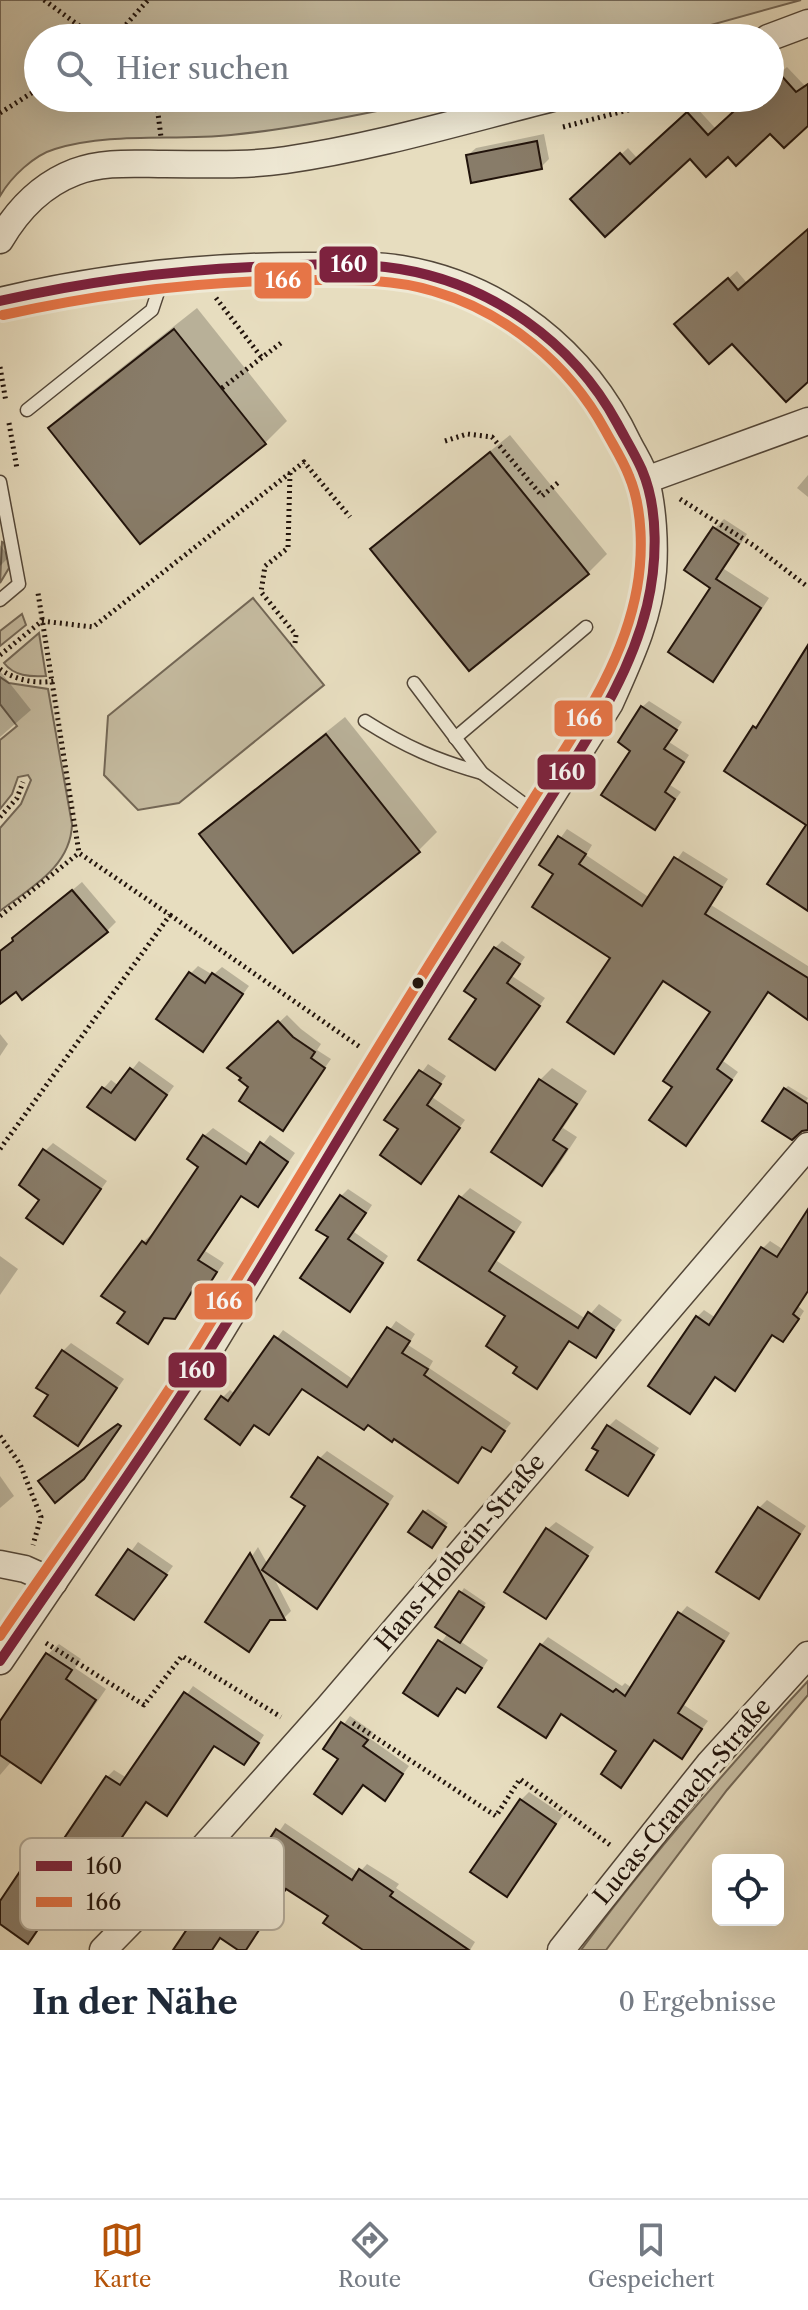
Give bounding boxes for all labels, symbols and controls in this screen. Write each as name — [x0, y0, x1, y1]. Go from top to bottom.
search box — [24, 24, 784, 112]
icon: search — [52, 46, 96, 90]
text: Hier suchen — [116, 50, 289, 87]
line badge: 160 — [318, 245, 379, 284]
text: 160 — [330, 251, 368, 278]
line badge: 166 — [253, 261, 313, 300]
text: 166 — [265, 267, 301, 294]
line badge: 166 — [553, 699, 614, 738]
text: 166 — [566, 705, 602, 732]
line badge: 160 — [536, 753, 597, 791]
text: 160 — [548, 759, 586, 786]
unlabelled marker — [410, 975, 426, 991]
line badge: 166 — [193, 1282, 254, 1321]
text: 166 — [206, 1288, 242, 1315]
line badge: 160 — [167, 1351, 228, 1389]
text: 160 — [178, 1357, 216, 1384]
street label: Hans-Holbein-Straße — [369, 1448, 551, 1656]
street label: Lucas-Cranach-Straße — [587, 1692, 777, 1910]
legend — [20, 1838, 284, 1930]
text: 160 — [86, 1853, 122, 1880]
map controls — [712, 1854, 784, 1926]
button: locate — [712, 1854, 784, 1926]
text: 166 — [86, 1889, 121, 1916]
text: In der Nähe — [32, 1981, 238, 2023]
text: 0 Ergebnisse — [619, 1986, 776, 2018]
tab: Karte — [93, 2218, 151, 2293]
tab: Route — [338, 2218, 401, 2293]
tab: Gespeichert — [588, 2218, 715, 2293]

